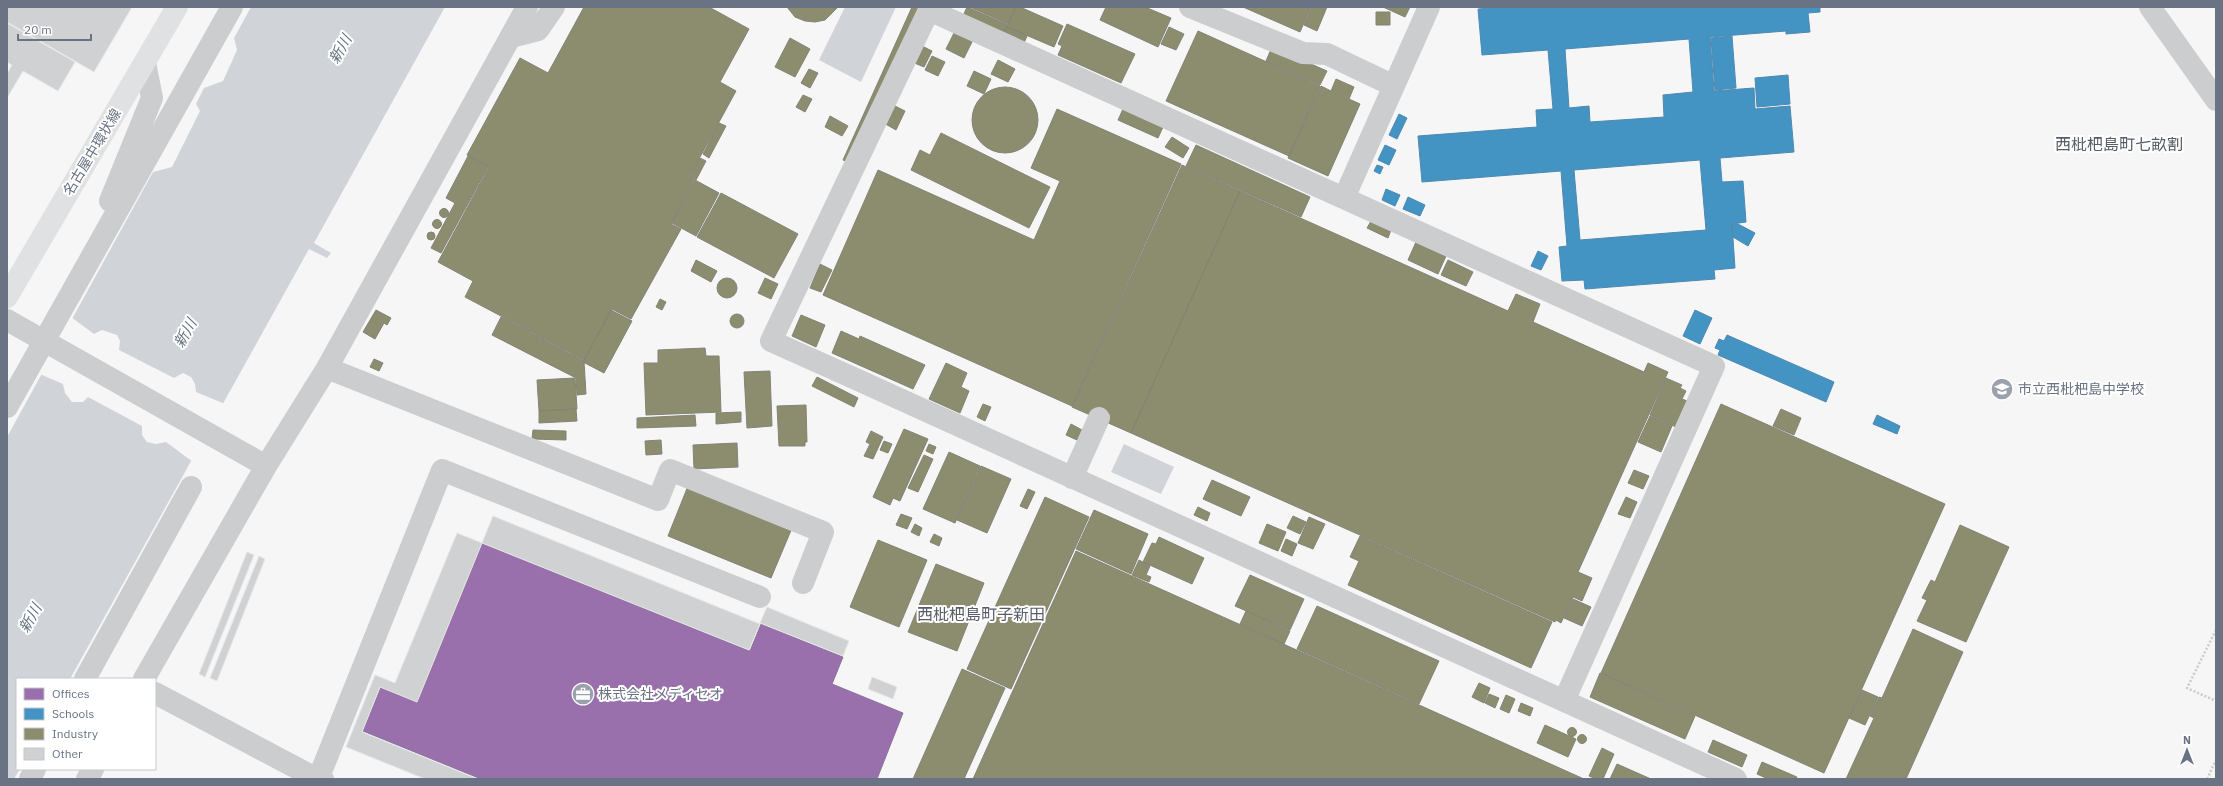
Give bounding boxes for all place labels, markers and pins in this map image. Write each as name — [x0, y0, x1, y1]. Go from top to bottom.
school or university icon: 市立西枇杷島中学校 — [1989, 376, 2015, 402]
place label: 市立西枇杷島中学校 — [2018, 380, 2144, 398]
office icon: 株式会社メディセオ — [570, 681, 596, 707]
place label: 株式会社メディセオ — [598, 685, 723, 703]

